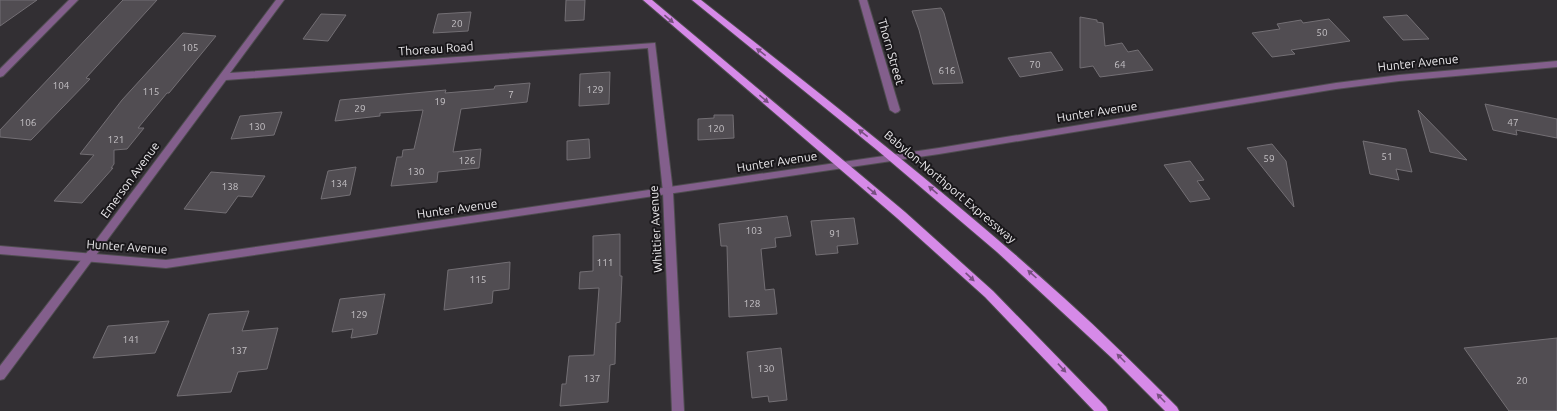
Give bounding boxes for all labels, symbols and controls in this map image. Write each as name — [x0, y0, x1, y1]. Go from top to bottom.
one-way arrow — [664, 14, 675, 23]
street label: Thorn Street — [876, 17, 907, 87]
house number: 20 — [451, 18, 463, 29]
house number: 50 — [1316, 27, 1328, 38]
street label: Thoreau Road — [398, 39, 474, 58]
house number: 105 — [182, 42, 198, 53]
one-way arrow — [756, 48, 767, 56]
street label: Hunter Avenue — [1377, 52, 1459, 73]
house number: 70 — [1029, 59, 1041, 70]
house number: 64 — [1114, 59, 1126, 70]
house number: 616 — [939, 65, 956, 76]
house number: 104 — [53, 80, 70, 91]
house number: 129 — [587, 84, 603, 95]
house number: 115 — [143, 86, 159, 97]
house number: 7 — [508, 89, 514, 100]
one-way arrow — [759, 94, 770, 103]
house number: 19 — [434, 96, 446, 107]
street label: Hunter Avenue — [1056, 99, 1138, 124]
house number: 29 — [354, 103, 366, 114]
house number: 106 — [20, 117, 37, 128]
house number: 47 — [1507, 117, 1519, 128]
house number: 130 — [249, 121, 266, 132]
house number: 120 — [708, 123, 725, 134]
one-way arrow — [858, 128, 869, 137]
street label: Babylon-Northport Expressway — [882, 128, 1019, 246]
house number: 121 — [108, 134, 124, 145]
street label: Emerson Avenue — [98, 139, 161, 220]
street label: Hunter Avenue — [736, 149, 818, 174]
house number: 51 — [1381, 151, 1393, 162]
house number: 59 — [1263, 153, 1275, 164]
house number: 126 — [459, 155, 476, 166]
house number: 130 — [408, 166, 425, 177]
house number: 134 — [331, 178, 348, 189]
house number: 138 — [222, 181, 239, 192]
street label: Whittier Avenue — [647, 185, 664, 273]
one-way arrow — [928, 185, 939, 194]
one-way arrow — [867, 186, 878, 195]
street label: Hunter Avenue — [416, 196, 498, 221]
house number: 103 — [746, 225, 762, 236]
house number: 91 — [829, 228, 841, 239]
street label: Hunter Avenue — [86, 237, 168, 256]
house number: 111 — [597, 257, 613, 268]
one-way arrow — [1027, 270, 1037, 279]
one-way arrow — [965, 272, 975, 282]
house number: 115 — [470, 274, 486, 285]
house number: 128 — [744, 298, 761, 309]
house number: 129 — [351, 309, 367, 320]
house number: 141 — [123, 334, 139, 345]
house number: 137 — [231, 345, 247, 356]
one-way arrow — [1116, 353, 1126, 363]
house number: 130 — [758, 363, 775, 374]
one-way arrow — [1057, 363, 1066, 373]
house number: 137 — [584, 373, 600, 384]
house number: 20 — [1516, 375, 1528, 386]
one-way arrow — [1156, 393, 1166, 403]

